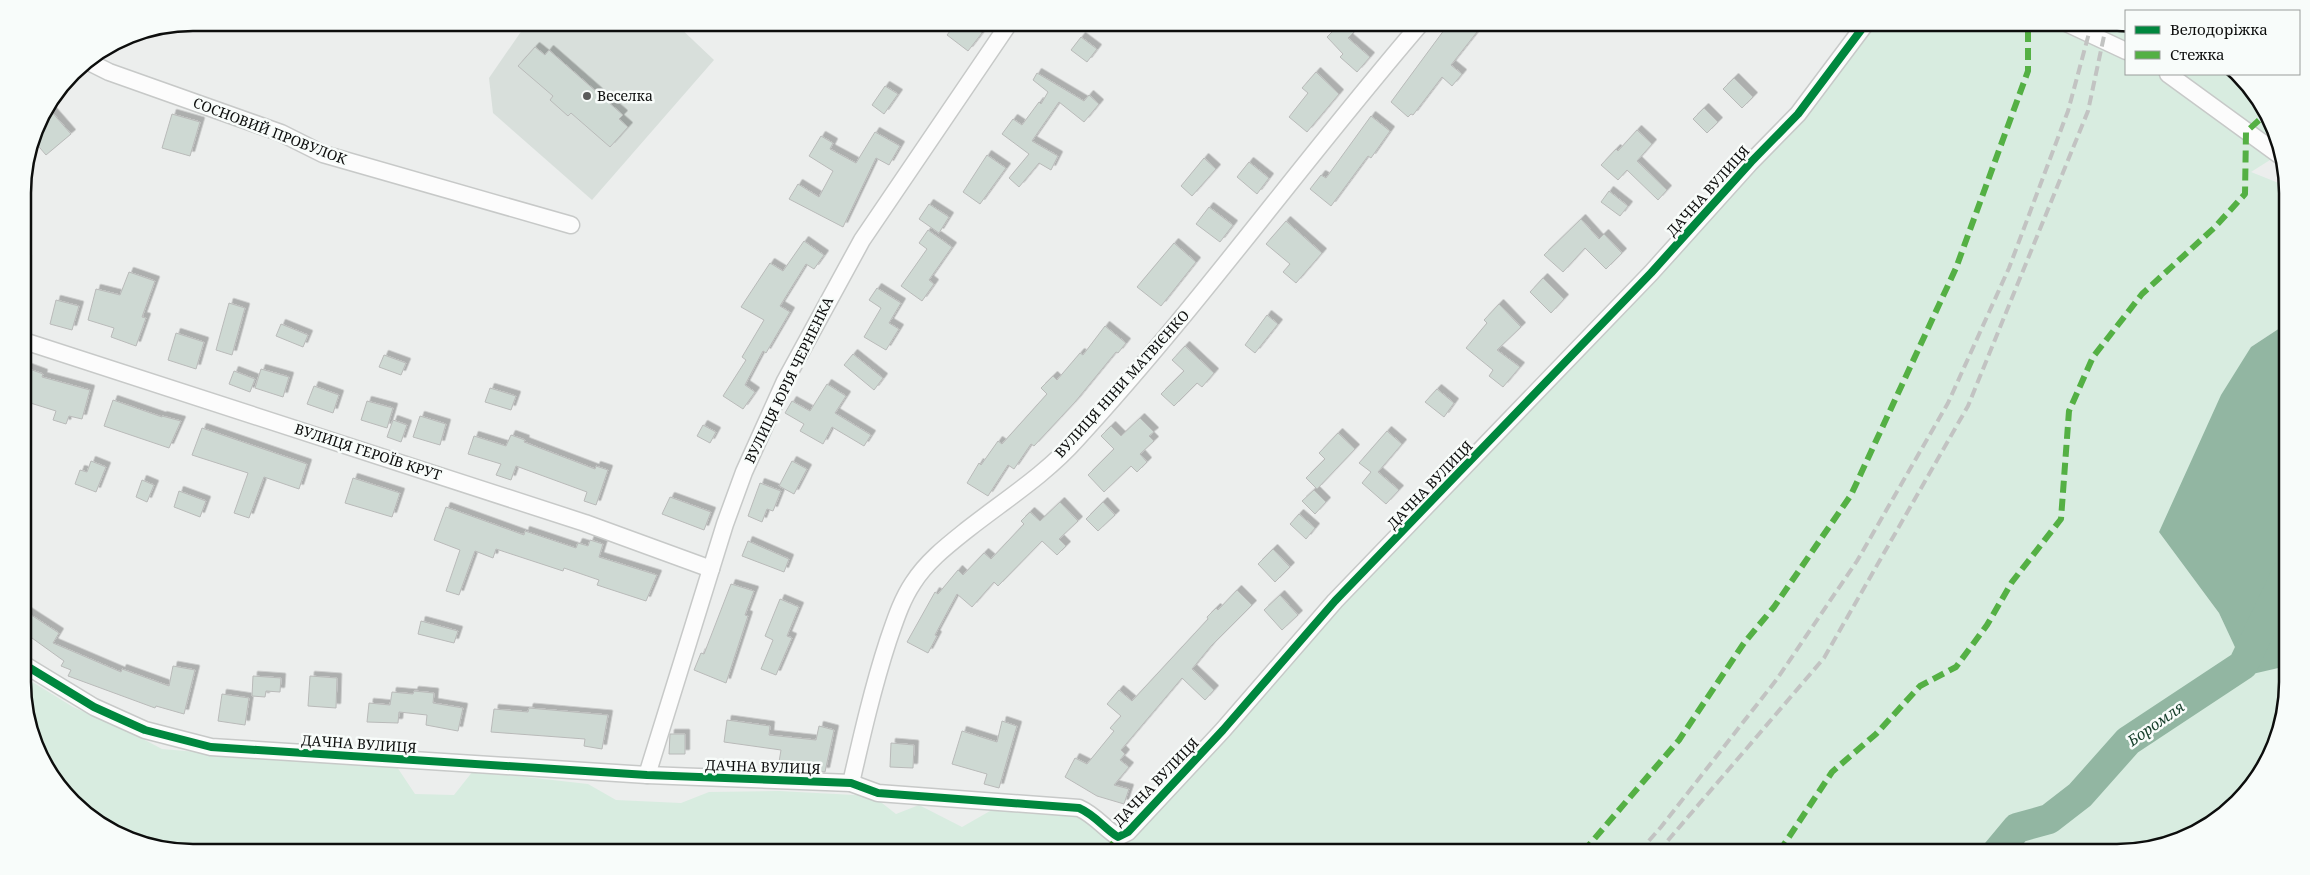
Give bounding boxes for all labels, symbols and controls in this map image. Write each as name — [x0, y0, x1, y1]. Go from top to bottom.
legend — [2125, 10, 2300, 75]
text: Велодоріжка — [2170, 19, 2268, 39]
text: Стежка — [2170, 44, 2225, 64]
place label: Веселка — [597, 86, 653, 105]
marker: Веселка — [581, 90, 593, 102]
street label: СОСНОВИЙ ПРОВУЛОК — [191, 92, 350, 169]
street label: ДАЧНА ВУЛИЦЯ — [1662, 141, 1753, 240]
street label: ВУЛИЦЯ ЮРІЯ ЧЕРНЕНКА — [740, 293, 837, 466]
street label: ВУЛИЦЯ НІНИ МАТВІЄНКО — [1050, 306, 1193, 462]
street label: ВУЛИЦЯ ГЕРОЇВ КРУТ — [292, 419, 444, 484]
street label: ДАЧНА ВУЛИЦЯ — [1383, 436, 1477, 533]
water label: Боромля — [2122, 696, 2188, 751]
street label: ДАЧНА ВУЛИЦЯ — [301, 730, 417, 757]
street label: ДАЧНА ВУЛИЦЯ — [1109, 733, 1203, 830]
street label: ДАЧНА ВУЛИЦЯ — [705, 755, 821, 778]

